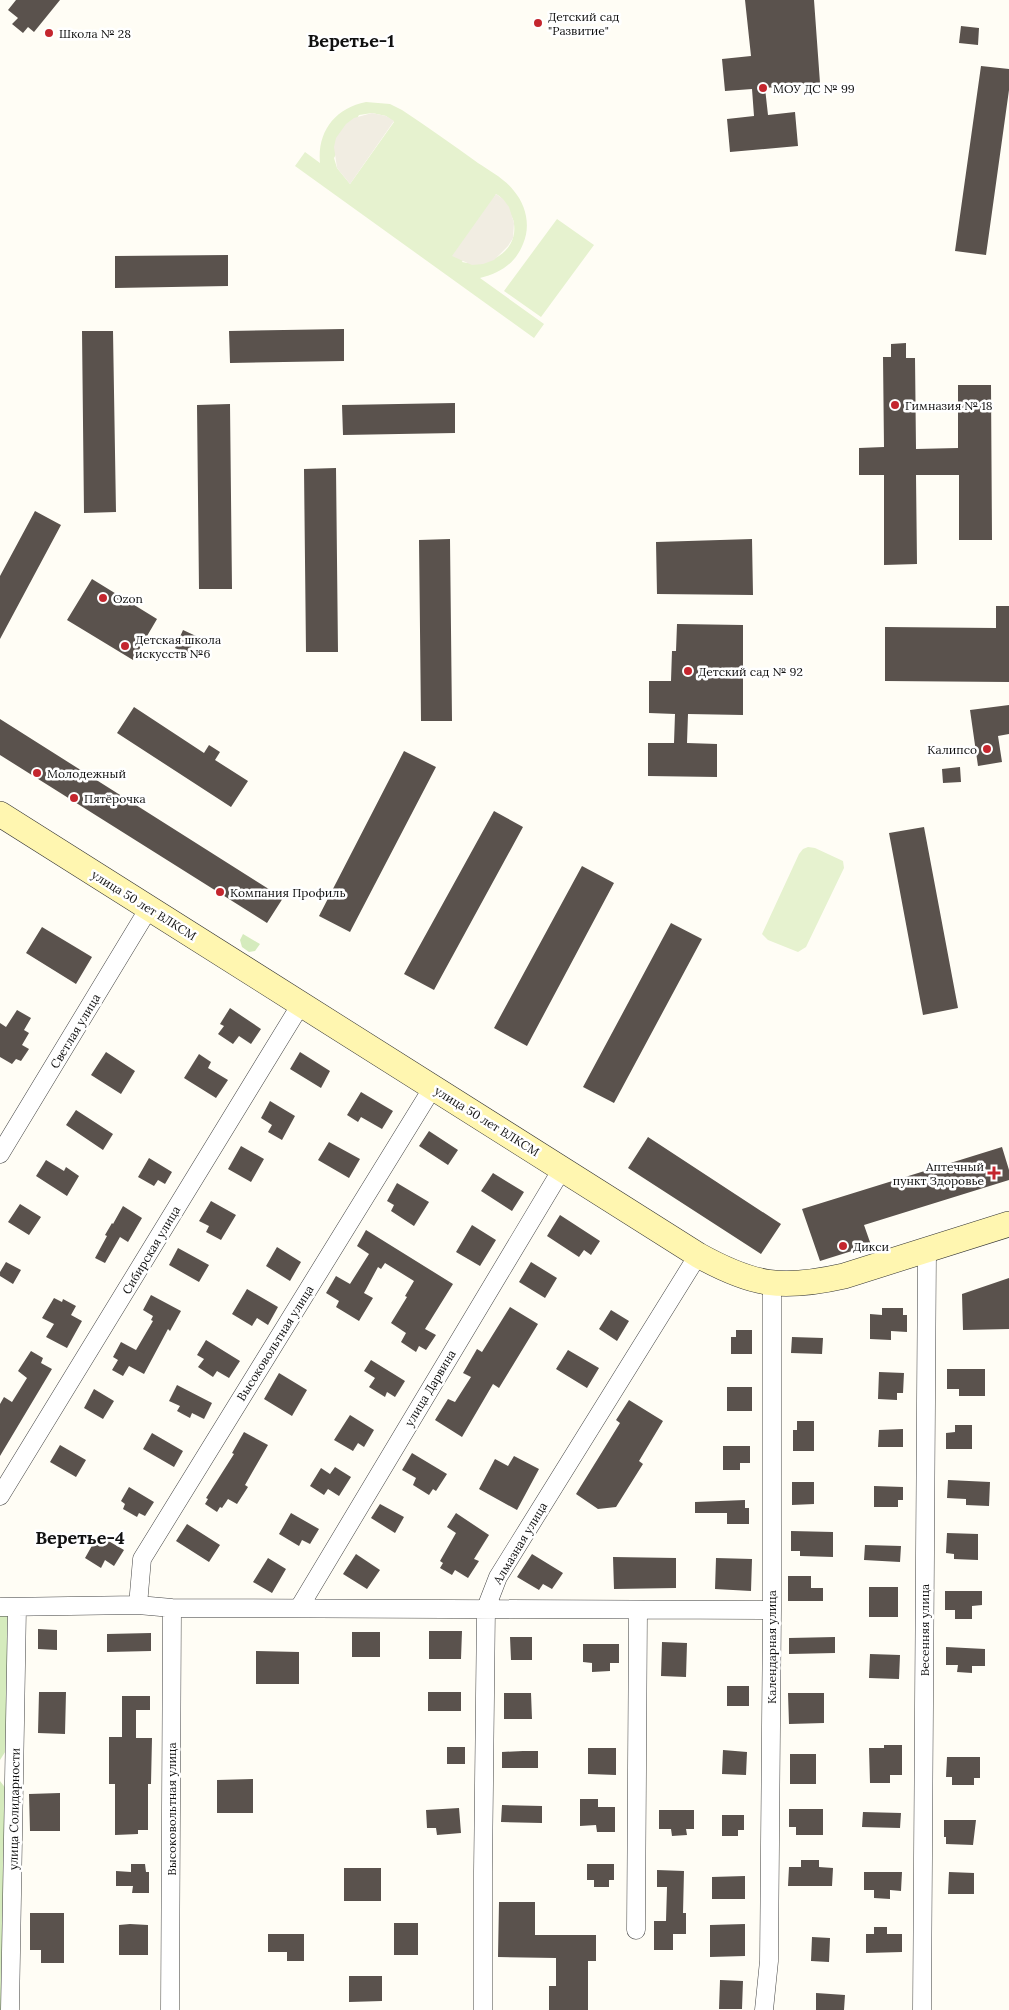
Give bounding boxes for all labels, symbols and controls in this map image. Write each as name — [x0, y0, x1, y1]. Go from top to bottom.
place label: Детский сад "Развитие" — [548, 9, 619, 38]
marker: Детский сад "Развитие" — [532, 17, 544, 29]
place label: Школа № 28 — [59, 26, 131, 41]
marker: Школа № 28 — [43, 27, 55, 39]
district label: Веретье-1 — [307, 29, 395, 52]
place label: МОУ ДС № 99 — [773, 81, 855, 96]
marker: МОУ ДС № 99 — [757, 82, 769, 94]
place label: Гимназия № 18 — [905, 398, 993, 413]
marker: Гимназия № 18 — [889, 399, 901, 411]
place label: Ozon — [113, 591, 143, 606]
marker: Ozon — [97, 592, 109, 604]
place label: Детская школа искусств №6 — [135, 632, 221, 661]
marker: Детская школа искусств №6 — [119, 640, 131, 652]
place label: Детский сад № 92 — [698, 664, 803, 679]
marker: Детский сад № 92 — [682, 665, 694, 677]
place label: Калипсо — [927, 742, 977, 757]
marker: Калипсо — [981, 743, 993, 755]
place label: Молодежный — [47, 766, 126, 781]
marker: Молодежный — [31, 767, 43, 779]
place label: Пятёрочка — [84, 791, 146, 806]
marker: Пятёрочка — [68, 792, 80, 804]
street label: улица 50 лет ВЛКСМ — [89, 867, 199, 943]
place label: Компания Профиль — [230, 885, 346, 900]
marker: Компания Профиль — [214, 886, 226, 898]
street label: Светлая улица — [47, 991, 103, 1071]
street label: улица 50 лет ВЛКСМ — [432, 1083, 542, 1159]
place label: Аптечный пункт Здоровье — [893, 1159, 984, 1188]
marker: Аптечный пункт Здоровье — [988, 1167, 1000, 1179]
street label: Сибирская улица — [119, 1203, 183, 1297]
place label: Дикси — [853, 1239, 889, 1254]
marker: Дикси — [837, 1240, 849, 1252]
street label: Высоковольтная улица — [233, 1282, 317, 1404]
street label: улица Дарвина — [401, 1347, 459, 1429]
street label: Алмазная улица — [489, 1499, 550, 1588]
district label: Веретье-4 — [35, 1526, 125, 1549]
street label: Весенняя улица — [917, 1584, 932, 1676]
street label: Календарная улица — [764, 1590, 779, 1704]
street label: Высоковольтная улица — [164, 1742, 179, 1876]
street label: улица Солидарности — [5, 1748, 23, 1870]

